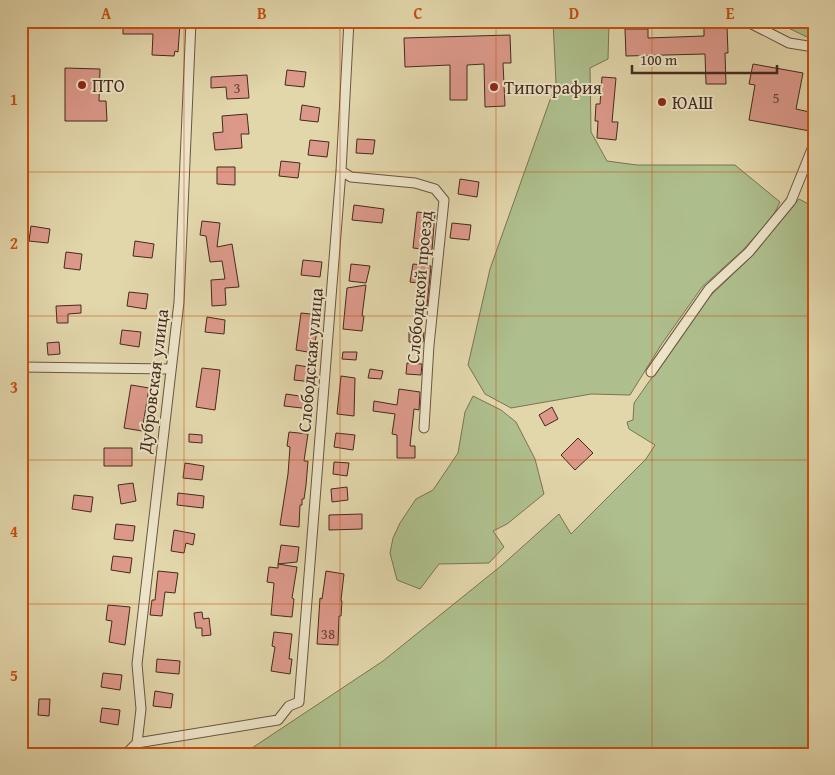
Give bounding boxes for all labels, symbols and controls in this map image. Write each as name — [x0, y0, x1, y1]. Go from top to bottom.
text: A — [101, 1, 112, 25]
text: B — [257, 1, 267, 25]
text: C — [413, 1, 423, 25]
text: D — [569, 1, 579, 25]
text: E — [726, 1, 735, 25]
scale bar — [632, 42, 778, 74]
text: 100 m — [640, 49, 678, 70]
place label: ПТО — [92, 72, 125, 99]
place label: Типография — [504, 74, 602, 101]
house number: 3 — [233, 77, 241, 98]
marker: ПТО — [76, 79, 88, 91]
marker: Типография — [488, 81, 500, 93]
text: 1 — [10, 87, 18, 111]
house number: 5 — [772, 87, 780, 108]
place label: ЮАШ — [672, 89, 713, 116]
marker: ЮАШ — [656, 96, 668, 108]
street label: Слободской проезд — [399, 209, 439, 365]
text: 2 — [10, 231, 18, 255]
street label: Слободская улица — [290, 286, 330, 433]
street label: Дубровская улица — [131, 307, 175, 456]
text: 3 — [10, 375, 18, 399]
text: 4 — [10, 519, 18, 543]
house number: 38 — [321, 623, 335, 644]
text: 5 — [10, 663, 18, 687]

